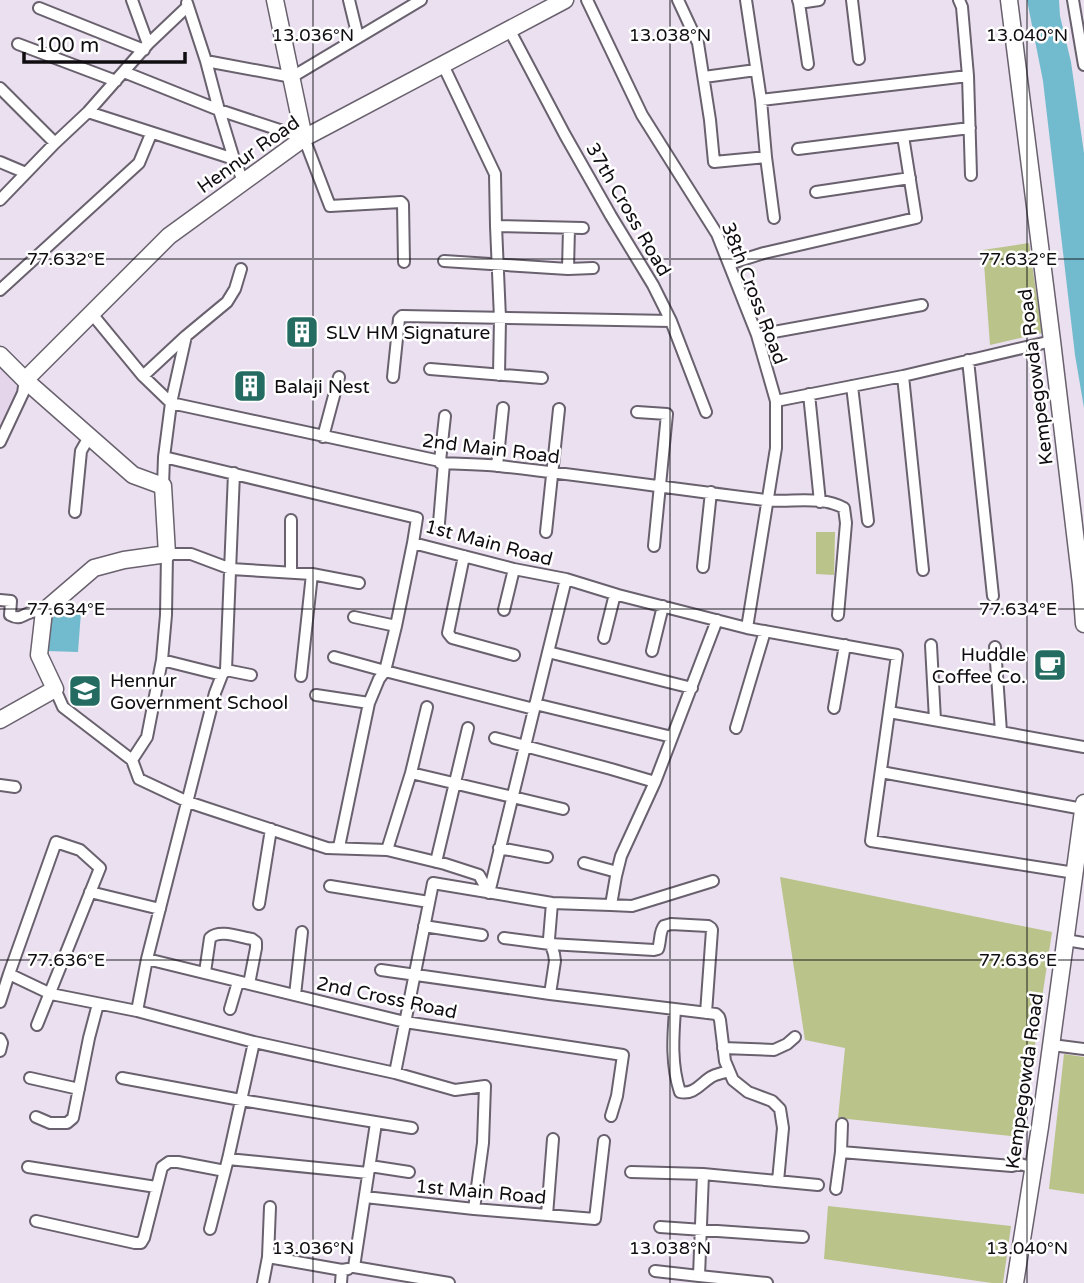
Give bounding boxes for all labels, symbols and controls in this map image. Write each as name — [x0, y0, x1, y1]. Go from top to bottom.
scale bar — [24, 21, 186, 65]
text: 13.036°N — [272, 24, 354, 46]
text: 13.038°N — [629, 24, 711, 46]
text: 13.040°N — [986, 24, 1068, 46]
text: 100 m — [35, 33, 99, 58]
street label: Hennur Road — [193, 112, 304, 198]
street label: 37th Cross Road — [581, 139, 675, 280]
street label: 38th Cross Road — [717, 219, 791, 367]
text: 77.632°E — [27, 248, 105, 270]
text: 77.632°E — [979, 248, 1057, 270]
street label: Kempegowda Road — [1014, 288, 1058, 466]
building icon: SLV HM Signature — [283, 313, 321, 351]
place label: SLV HM Signature — [326, 322, 490, 344]
building icon: Balaji Nest — [231, 367, 269, 405]
place label: Balaji Nest — [274, 376, 370, 398]
street label: 2nd Main Road — [421, 430, 561, 468]
street label: 1st Main Road — [423, 515, 555, 571]
text: 77.634°E — [27, 598, 105, 620]
text: 77.634°E — [979, 598, 1057, 620]
place label: Huddle Coffee Co. — [932, 644, 1026, 688]
cafe icon: Huddle Coffee Co. — [1031, 646, 1069, 684]
place label: Hennur Government School — [110, 670, 288, 714]
school or university icon: Hennur Government School — [66, 672, 104, 710]
text: 77.636°E — [27, 949, 105, 971]
text: 77.636°E — [979, 949, 1057, 971]
street label: 2nd Cross Road — [315, 972, 459, 1024]
street label: Kempegowda Road — [1002, 992, 1048, 1170]
street label: 1st Main Road — [415, 1175, 547, 1209]
text: 13.036°N — [272, 1237, 354, 1259]
text: 13.038°N — [629, 1237, 711, 1259]
text: 13.040°N — [986, 1237, 1068, 1259]

